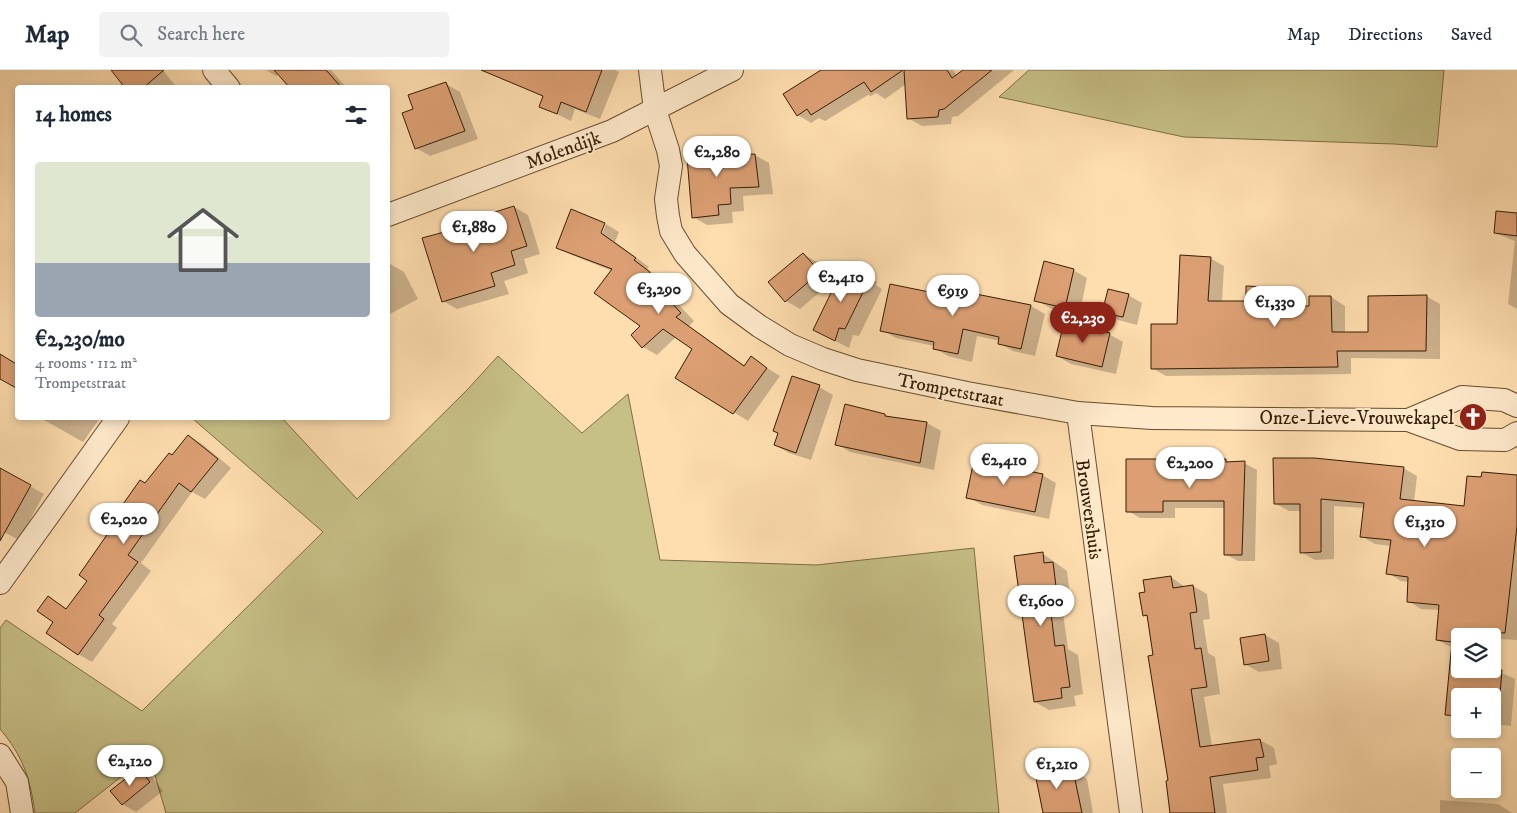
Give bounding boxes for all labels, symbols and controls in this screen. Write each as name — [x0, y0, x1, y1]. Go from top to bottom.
search box — [99, 12, 449, 57]
text: Map — [25, 20, 69, 50]
icon: search — [117, 21, 145, 49]
text: Search here — [157, 23, 245, 46]
text: Map — [1287, 24, 1320, 46]
text: Directions — [1348, 24, 1423, 46]
text: Saved — [1451, 24, 1492, 46]
icon: filters — [342, 101, 370, 129]
text: 14 homes — [35, 102, 112, 128]
street label: Molendijk — [523, 126, 605, 175]
pin: €2,280 — [676, 136, 758, 178]
text: €2,280 — [694, 142, 740, 162]
icon: home — [158, 195, 248, 285]
pin: €1,880 — [433, 210, 515, 253]
text: €1,880 — [452, 217, 496, 237]
pin: €2,410 — [800, 260, 882, 303]
text: €2,410 — [818, 267, 864, 287]
pin: €3,290 — [618, 272, 700, 315]
pin: €919 — [923, 274, 983, 317]
text: €3,290 — [637, 279, 681, 299]
text: €919 — [937, 281, 969, 301]
pin: €1,330 — [1234, 286, 1316, 328]
text: €1,330 — [1255, 292, 1295, 312]
pin: €2,230 — [1042, 302, 1124, 344]
text: €2,230 — [1061, 308, 1105, 328]
text: €2,230/mo — [35, 327, 125, 353]
text: 4 rooms · 112 m² — [35, 353, 137, 373]
street label: Trompetstraat — [895, 369, 1006, 412]
text: Trompetstraat — [35, 373, 126, 393]
church icon: Onze-Lieve-Vrouwekapel — [1458, 402, 1488, 432]
place label: Onze-Lieve-Vrouwekapel — [1259, 407, 1454, 430]
pin: €2,410 — [963, 444, 1045, 486]
pin: €2,200 — [1149, 446, 1231, 489]
text: €2,410 — [981, 450, 1027, 470]
text: €2,200 — [1167, 453, 1213, 473]
street label: Brouwershuis — [1070, 458, 1107, 561]
pin: €2,020 — [83, 502, 165, 545]
pin: €1,310 — [1384, 506, 1466, 548]
text: €2,020 — [101, 509, 147, 529]
text: €1,310 — [1405, 512, 1445, 532]
pin: €1,600 — [1000, 584, 1082, 627]
text: €1,600 — [1018, 591, 1064, 611]
map controls — [1451, 628, 1501, 798]
button: layers — [1451, 628, 1501, 678]
button: + — [1451, 688, 1501, 738]
pin: €2,120 — [89, 744, 171, 787]
pin: €1,210 — [1016, 748, 1098, 790]
button: − — [1451, 748, 1501, 798]
text: €2,120 — [108, 751, 152, 771]
text: €1,210 — [1036, 754, 1078, 774]

